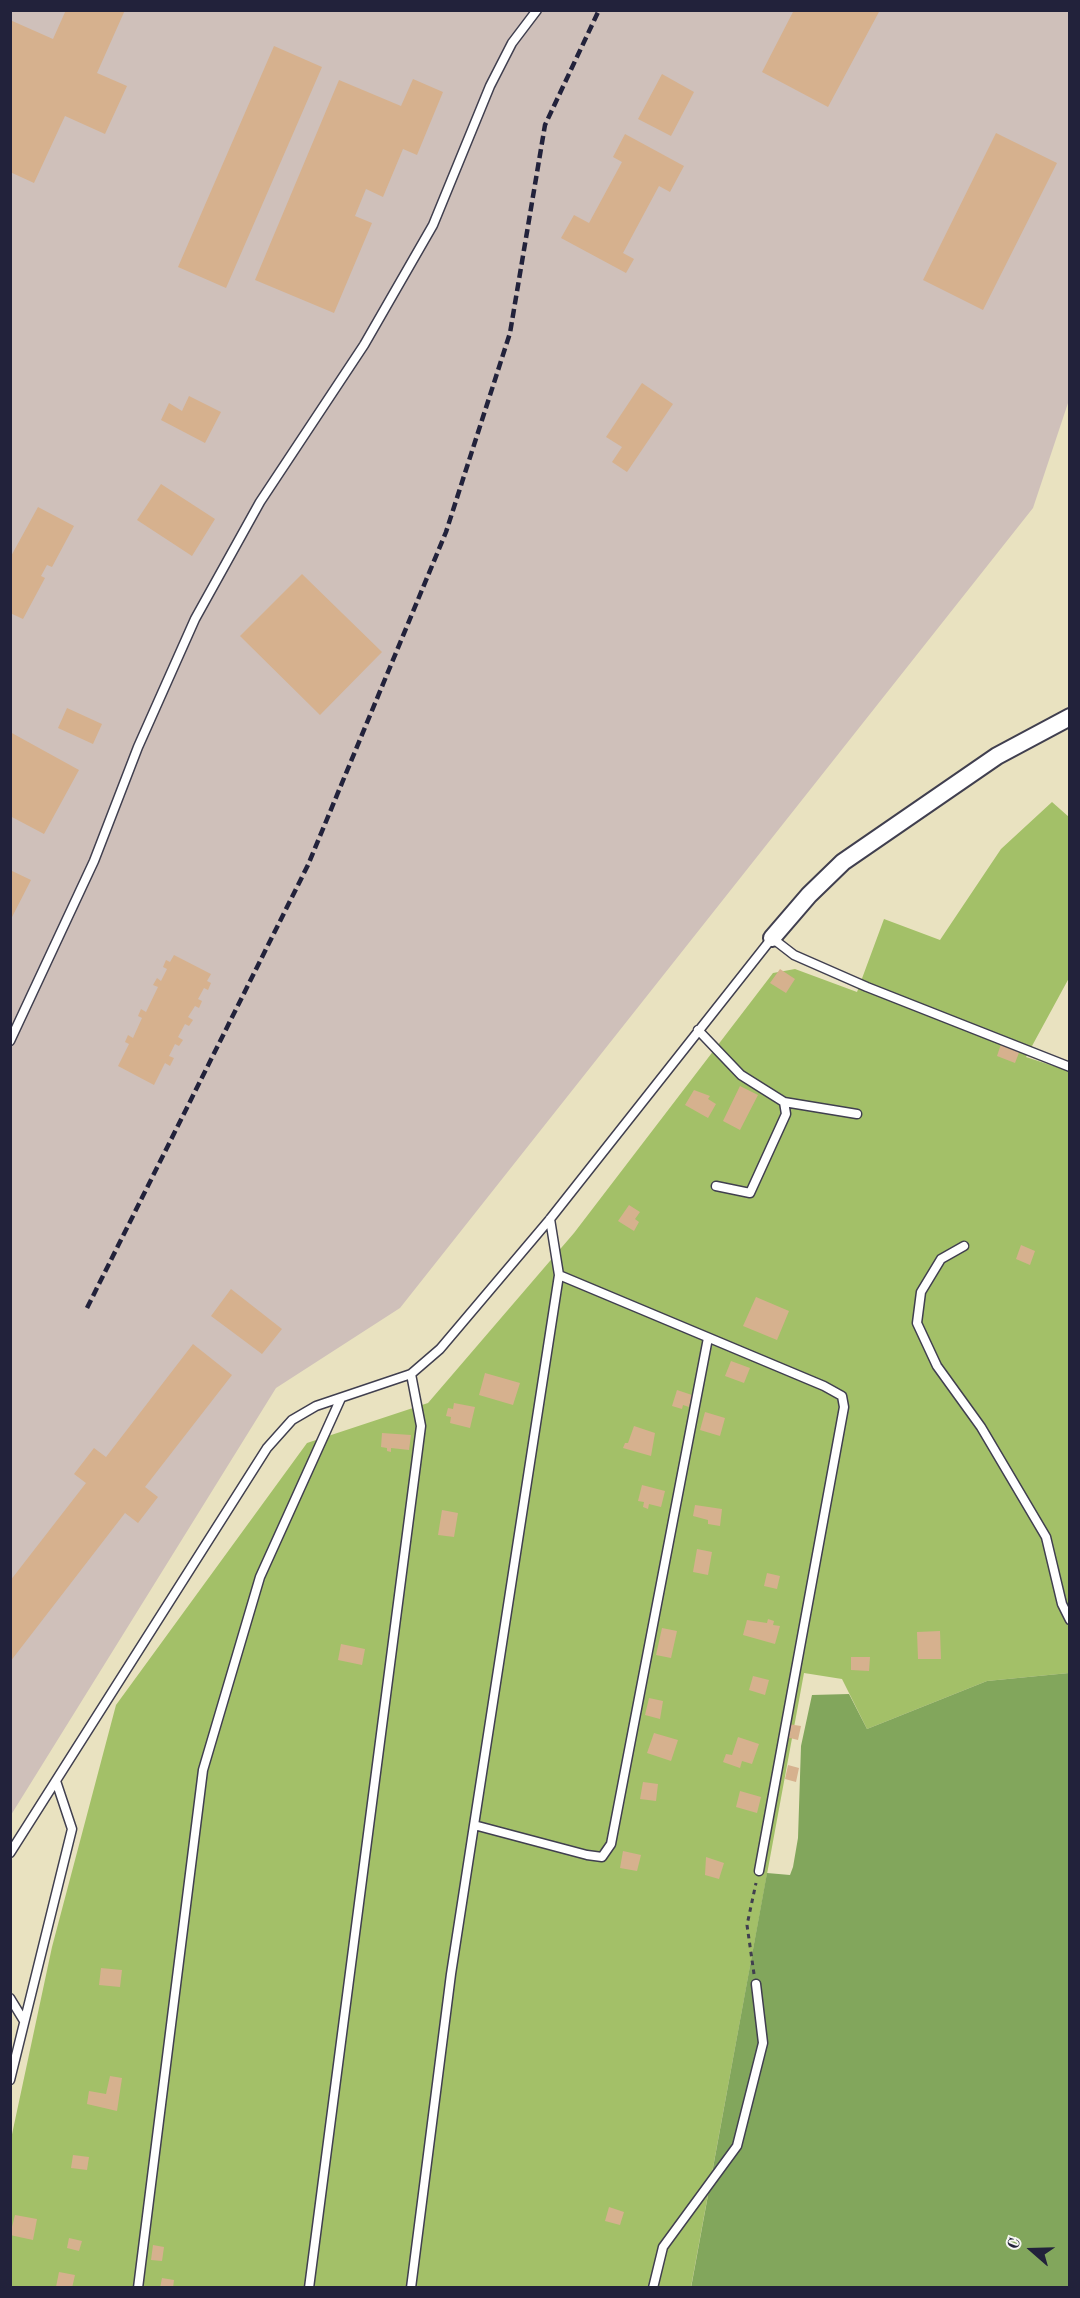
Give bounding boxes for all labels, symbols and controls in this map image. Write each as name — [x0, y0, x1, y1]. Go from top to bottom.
north arrow — [1002, 2220, 1062, 2280]
text: С — [1006, 2236, 1024, 2252]

